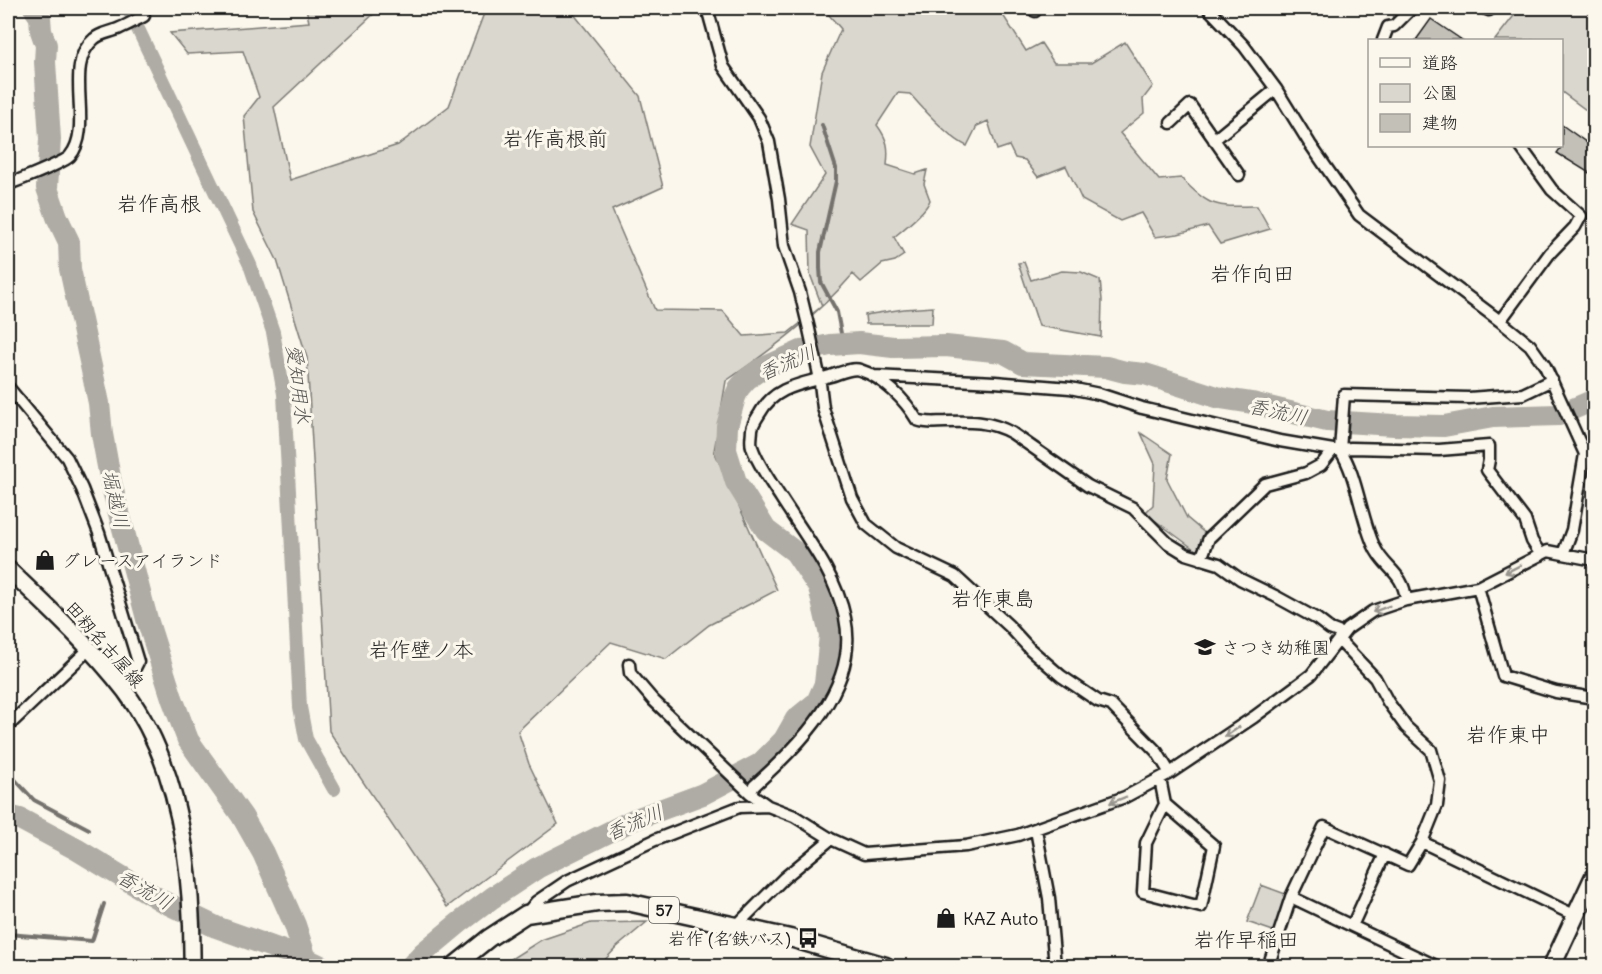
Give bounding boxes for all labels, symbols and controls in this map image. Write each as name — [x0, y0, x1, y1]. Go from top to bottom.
legend — [1368, 39, 1563, 147]
text: 道路 — [1422, 51, 1458, 74]
text: 公園 — [1422, 81, 1458, 104]
text: 建物 — [1422, 111, 1458, 134]
district label: 岩作高根前 — [503, 125, 608, 152]
district label: 岩作高根 — [117, 190, 201, 217]
district label: 岩作向田 — [1210, 260, 1294, 287]
water label: 香流川 — [755, 339, 819, 385]
water label: 愛知用水 — [282, 343, 316, 425]
water label: 香流川 — [1246, 393, 1310, 429]
water label: 堀越川 — [97, 467, 135, 531]
shop icon: グレースアイランド — [33, 548, 57, 572]
place label: グレースアイランド — [62, 549, 223, 572]
one-way arrow — [1505, 564, 1523, 575]
district label: 岩作東島 — [951, 585, 1035, 612]
street label: 田籾名古屋線 — [61, 596, 149, 692]
one-way arrow — [1372, 604, 1390, 615]
school or university icon: さつき幼稚園 — [1193, 635, 1217, 659]
district label: 岩作壁ノ本 — [369, 636, 474, 663]
place label: さつき幼稚園 — [1222, 636, 1330, 659]
district label: 岩作東中 — [1466, 721, 1550, 748]
one-way arrow — [1224, 726, 1241, 738]
one-way arrow — [1109, 795, 1127, 806]
water label: 香流川 — [602, 799, 666, 845]
water label: 香流川 — [113, 863, 177, 915]
road number: 57 — [649, 897, 679, 923]
shop icon: KAZ Auto — [934, 906, 958, 930]
place label: KAZ Auto — [963, 907, 1038, 930]
bus stop icon: 岩作 (名鉄バス) — [796, 926, 820, 950]
district label: 岩作早稲田 — [1194, 926, 1299, 953]
place label: 岩作 (名鉄バス) — [668, 927, 791, 950]

